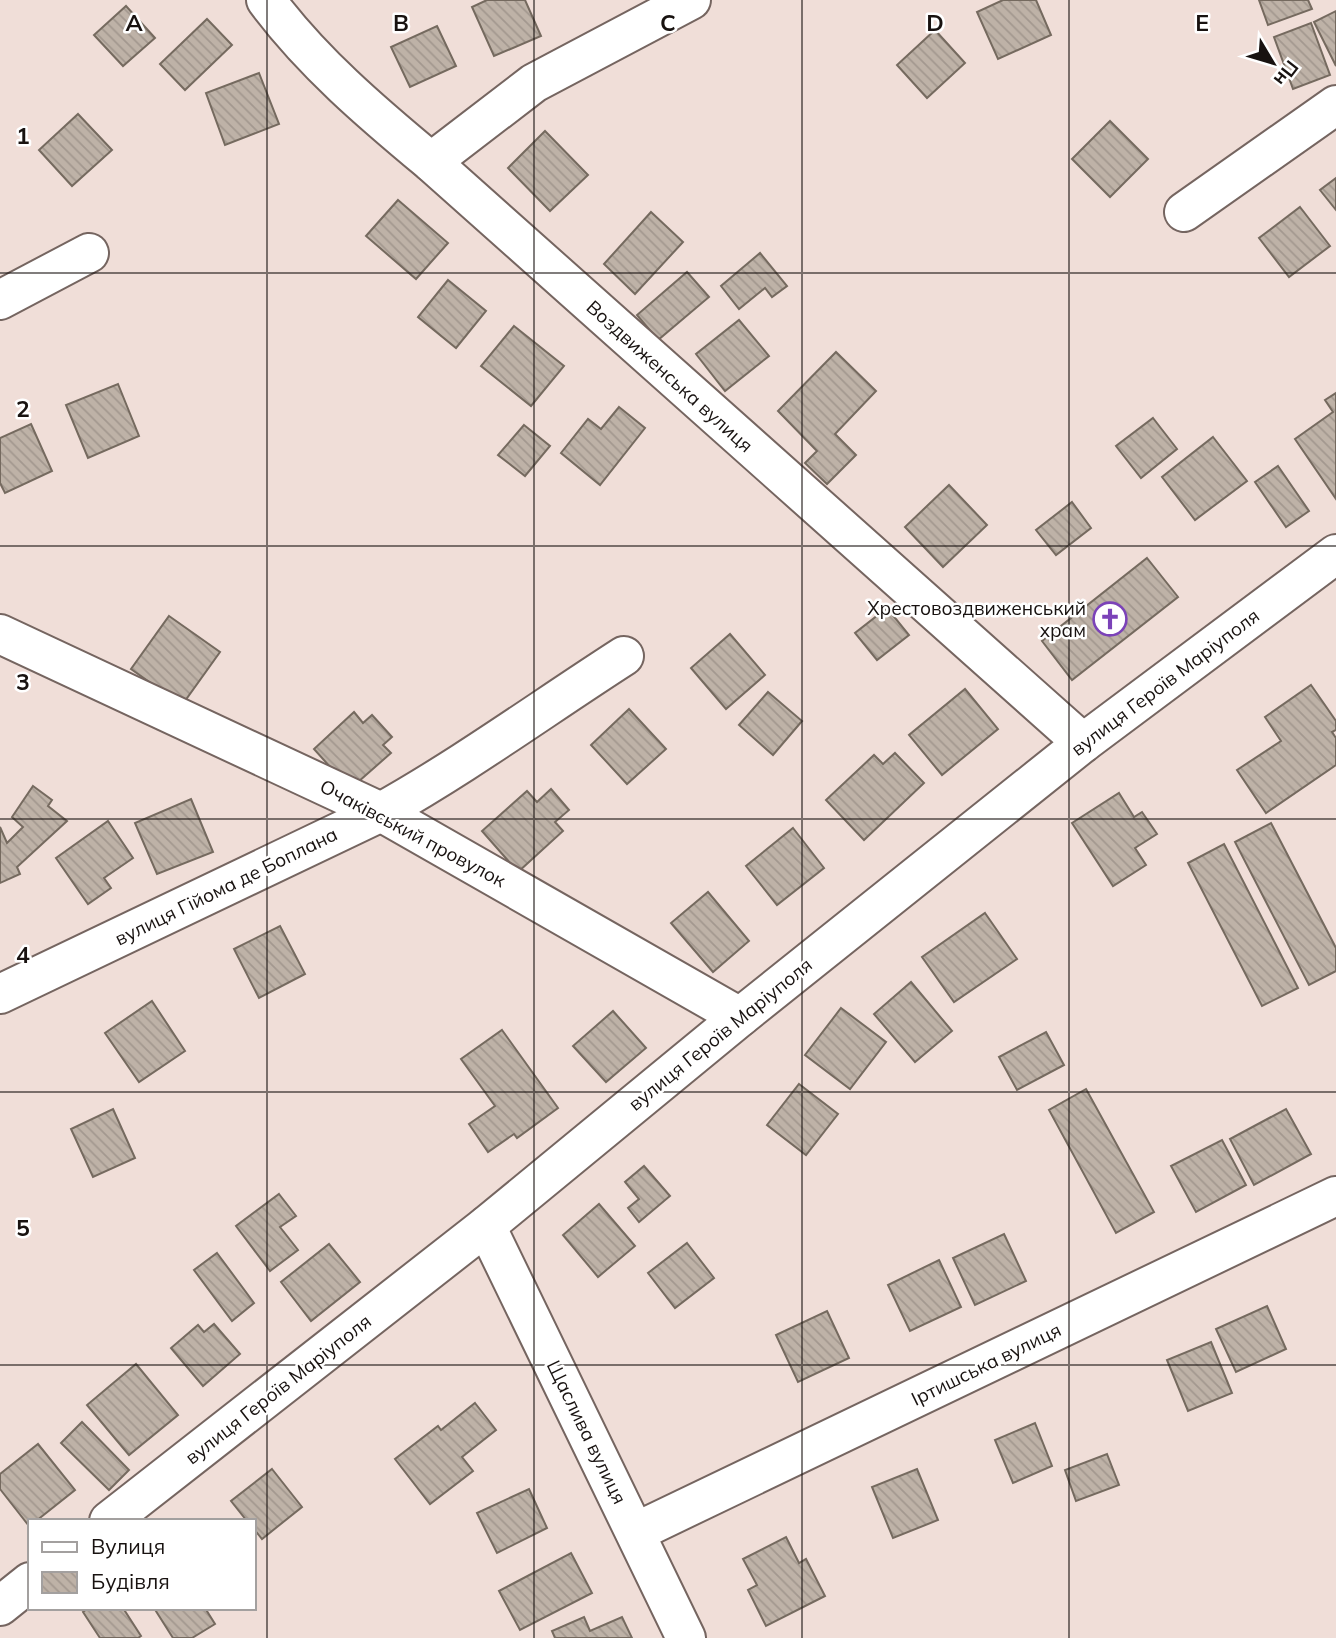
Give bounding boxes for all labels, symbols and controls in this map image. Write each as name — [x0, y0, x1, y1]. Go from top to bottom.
text: A — [125, 8, 143, 37]
text: B — [393, 8, 409, 37]
text: C — [660, 8, 676, 37]
text: D — [926, 8, 944, 37]
text: E — [1195, 8, 1209, 37]
north arrow — [1238, 28, 1308, 98]
text: Пн — [1269, 56, 1304, 91]
text: 1 — [16, 121, 30, 150]
street label: Воздвиженська вулиця — [582, 295, 758, 457]
text: 2 — [16, 394, 30, 423]
place label: Хрестовоздвиженський храм — [867, 596, 1086, 642]
church icon: Хрестовоздвиженський храм — [1091, 600, 1129, 638]
street label: вулиця Героїв Маріуполя — [1066, 603, 1264, 761]
text: 3 — [16, 667, 30, 696]
street label: Очаківський провулок — [316, 774, 511, 893]
street label: вулиця Гійома де Боплана — [111, 822, 341, 950]
text: 4 — [16, 940, 30, 969]
street label: вулиця Героїв Маріуполя — [623, 952, 817, 1116]
text: 5 — [16, 1213, 30, 1242]
street label: вулиця Героїв Маріуполя — [180, 1309, 376, 1469]
street label: Іртишська вулиця — [907, 1317, 1065, 1411]
street label: Щаслива вулиця — [542, 1356, 632, 1508]
legend — [28, 1519, 256, 1610]
text: Вулиця — [91, 1533, 165, 1559]
text: Будівля — [91, 1568, 170, 1594]

